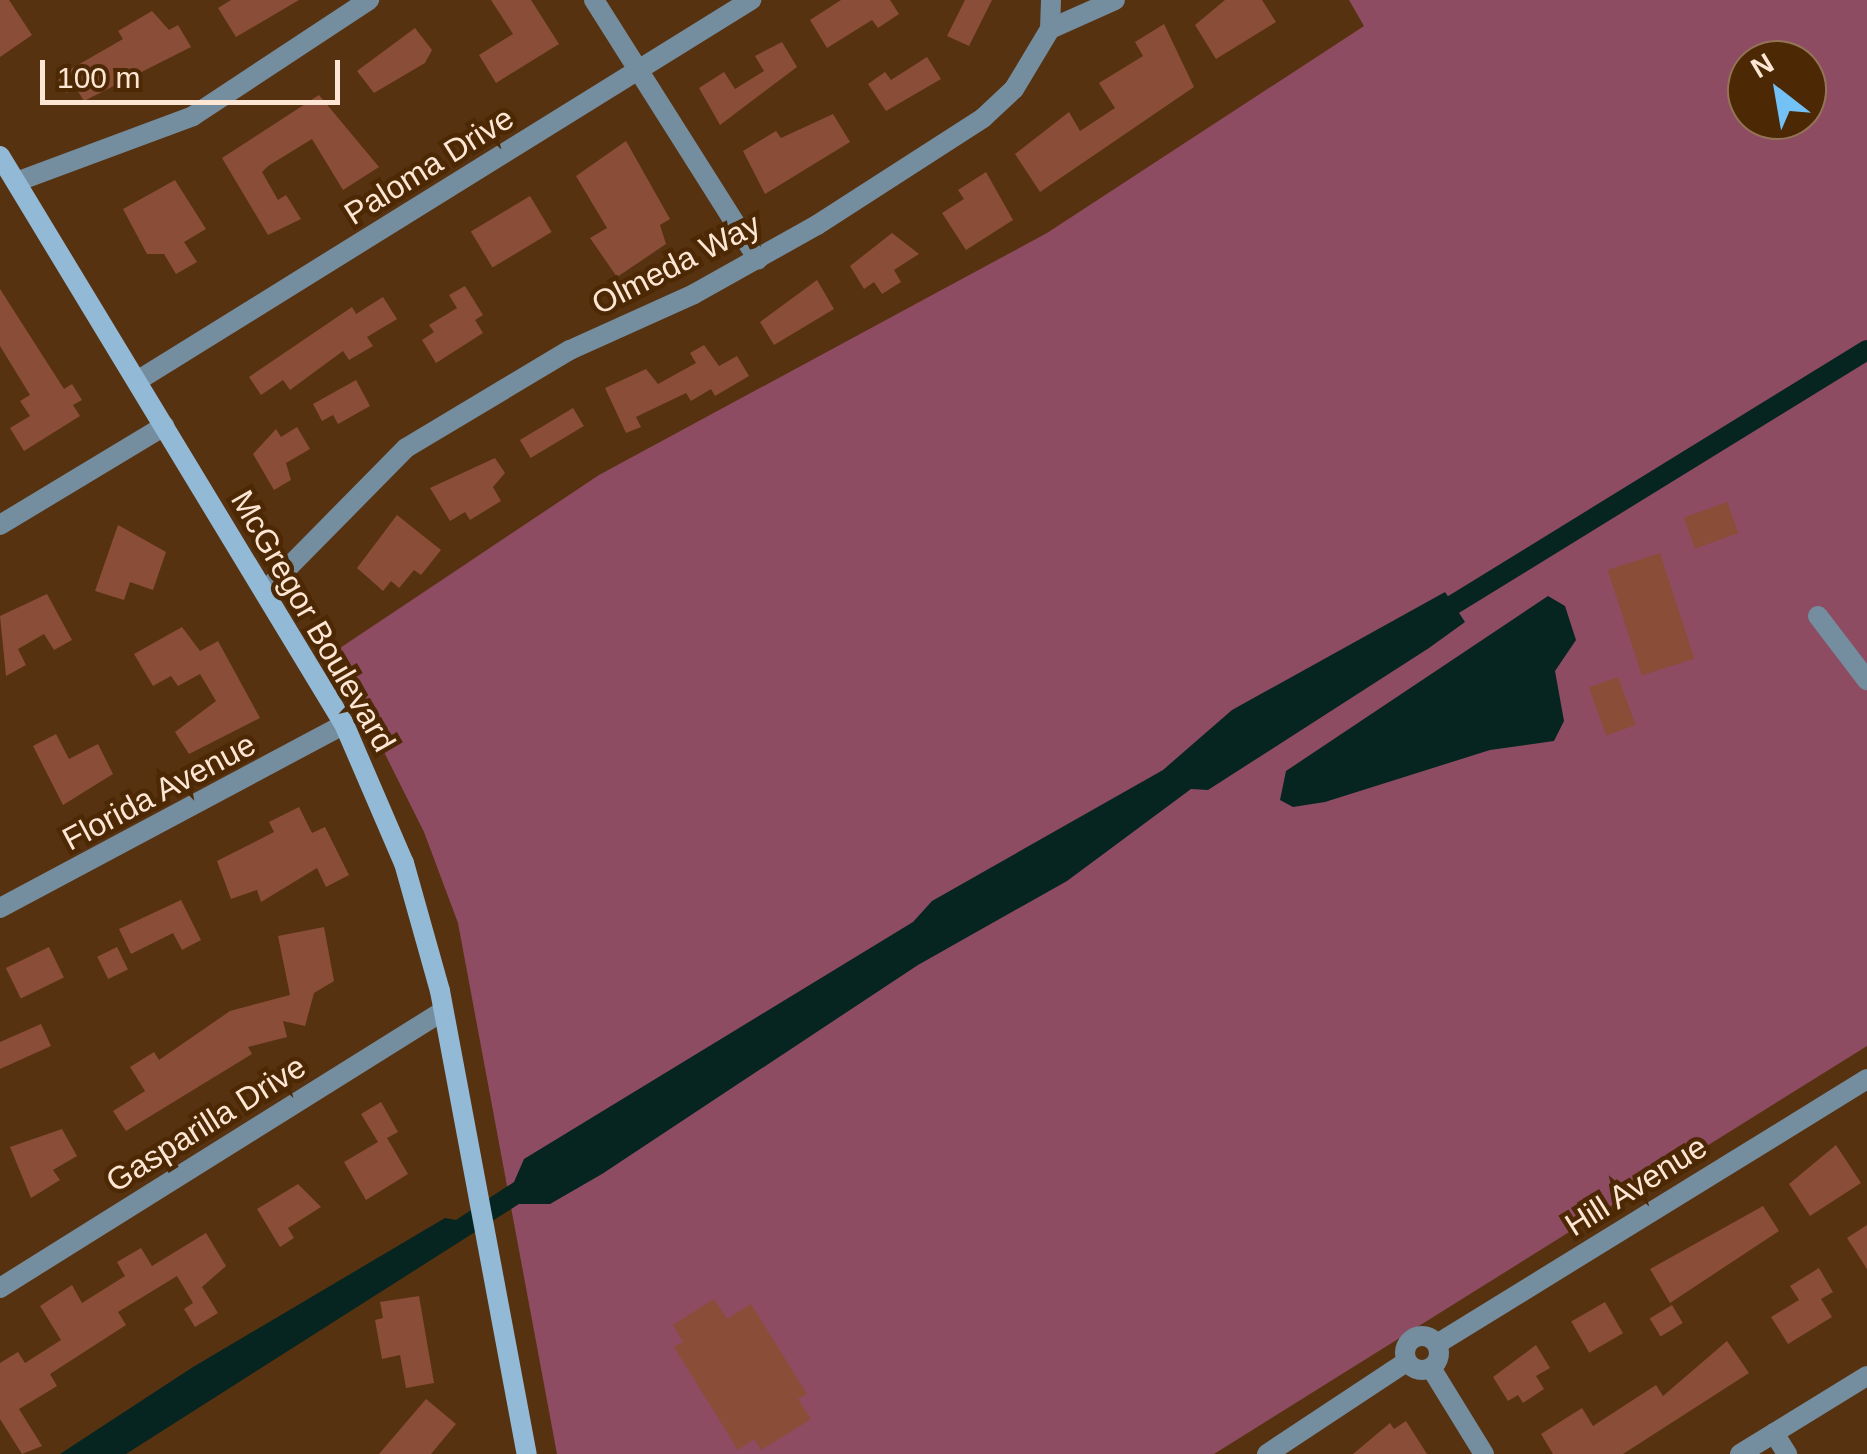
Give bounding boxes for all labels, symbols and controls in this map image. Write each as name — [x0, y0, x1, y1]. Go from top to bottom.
scale bar — [45, 40, 345, 102]
north arrow — [1727, 40, 1827, 140]
text: N — [1746, 47, 1779, 84]
text: 100 m — [57, 61, 140, 94]
street label: Paloma Drive — [337, 99, 521, 233]
street label: Olmeda Way — [585, 205, 767, 323]
street label: McGregor Boulevard — [223, 484, 403, 758]
street label: Florida Avenue — [55, 725, 263, 859]
street label: Gasparilla Drive — [99, 1047, 313, 1201]
street label: Hill Avenue — [1557, 1127, 1715, 1245]

